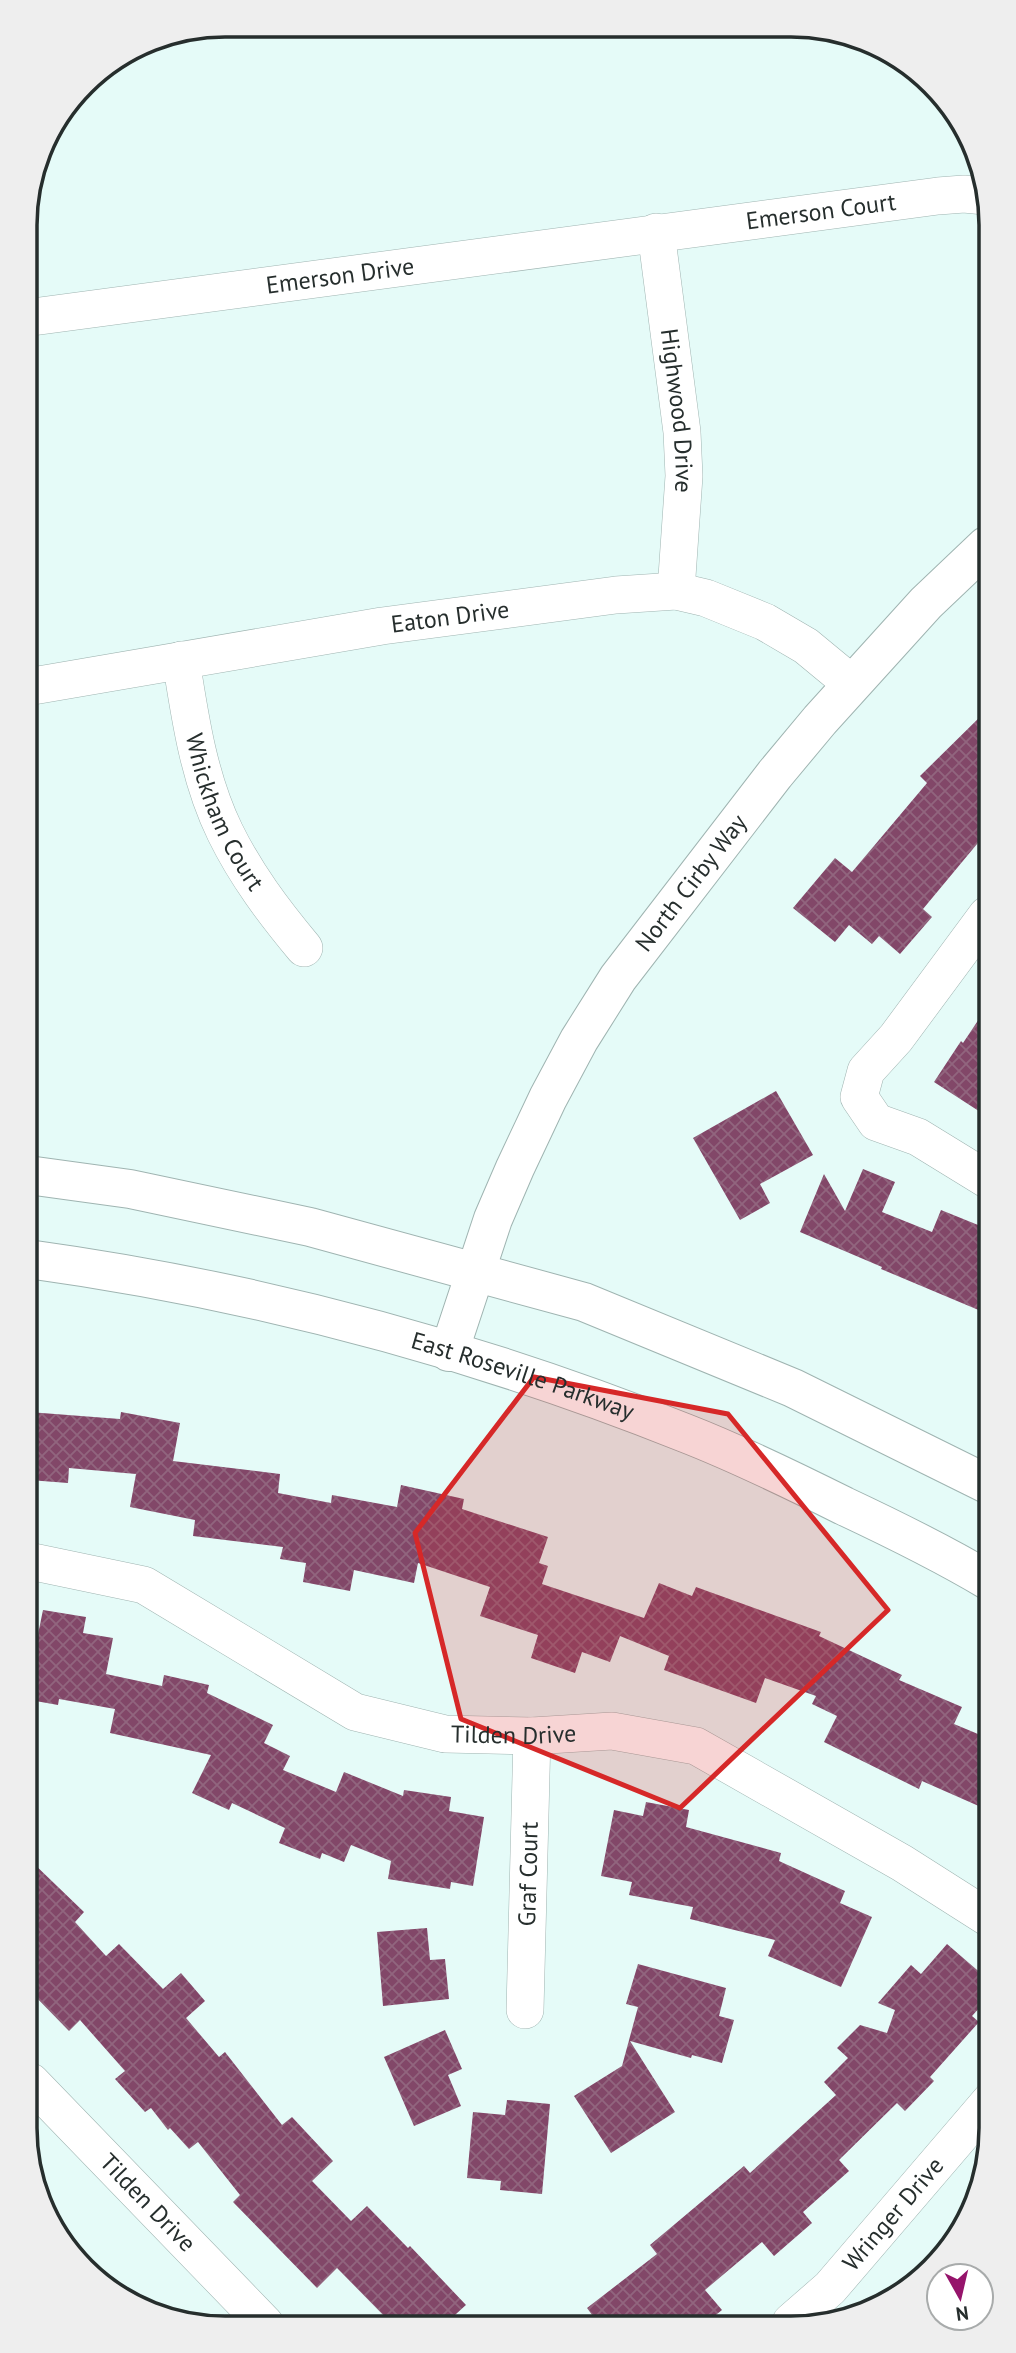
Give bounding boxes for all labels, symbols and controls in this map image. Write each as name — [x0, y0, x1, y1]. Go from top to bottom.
street label: Emerson Court — [744, 186, 898, 237]
street label: Emerson Drive — [264, 250, 416, 301]
street label: Highwood Drive — [654, 327, 700, 494]
street label: Eaton Drive — [389, 593, 511, 640]
street label: Whickham Court — [179, 730, 271, 896]
street label: North Cirby Way — [628, 808, 753, 957]
street label: East Roseville Parkway — [408, 1324, 639, 1427]
street label: Tilden Drive — [451, 1717, 577, 1751]
street label: Graf Court — [511, 1821, 545, 1927]
street label: Tilden Drive — [93, 2147, 203, 2258]
street label: Wringer Drive — [836, 2150, 950, 2277]
north arrow — [925, 2262, 995, 2332]
text: N — [955, 2301, 970, 2327]

